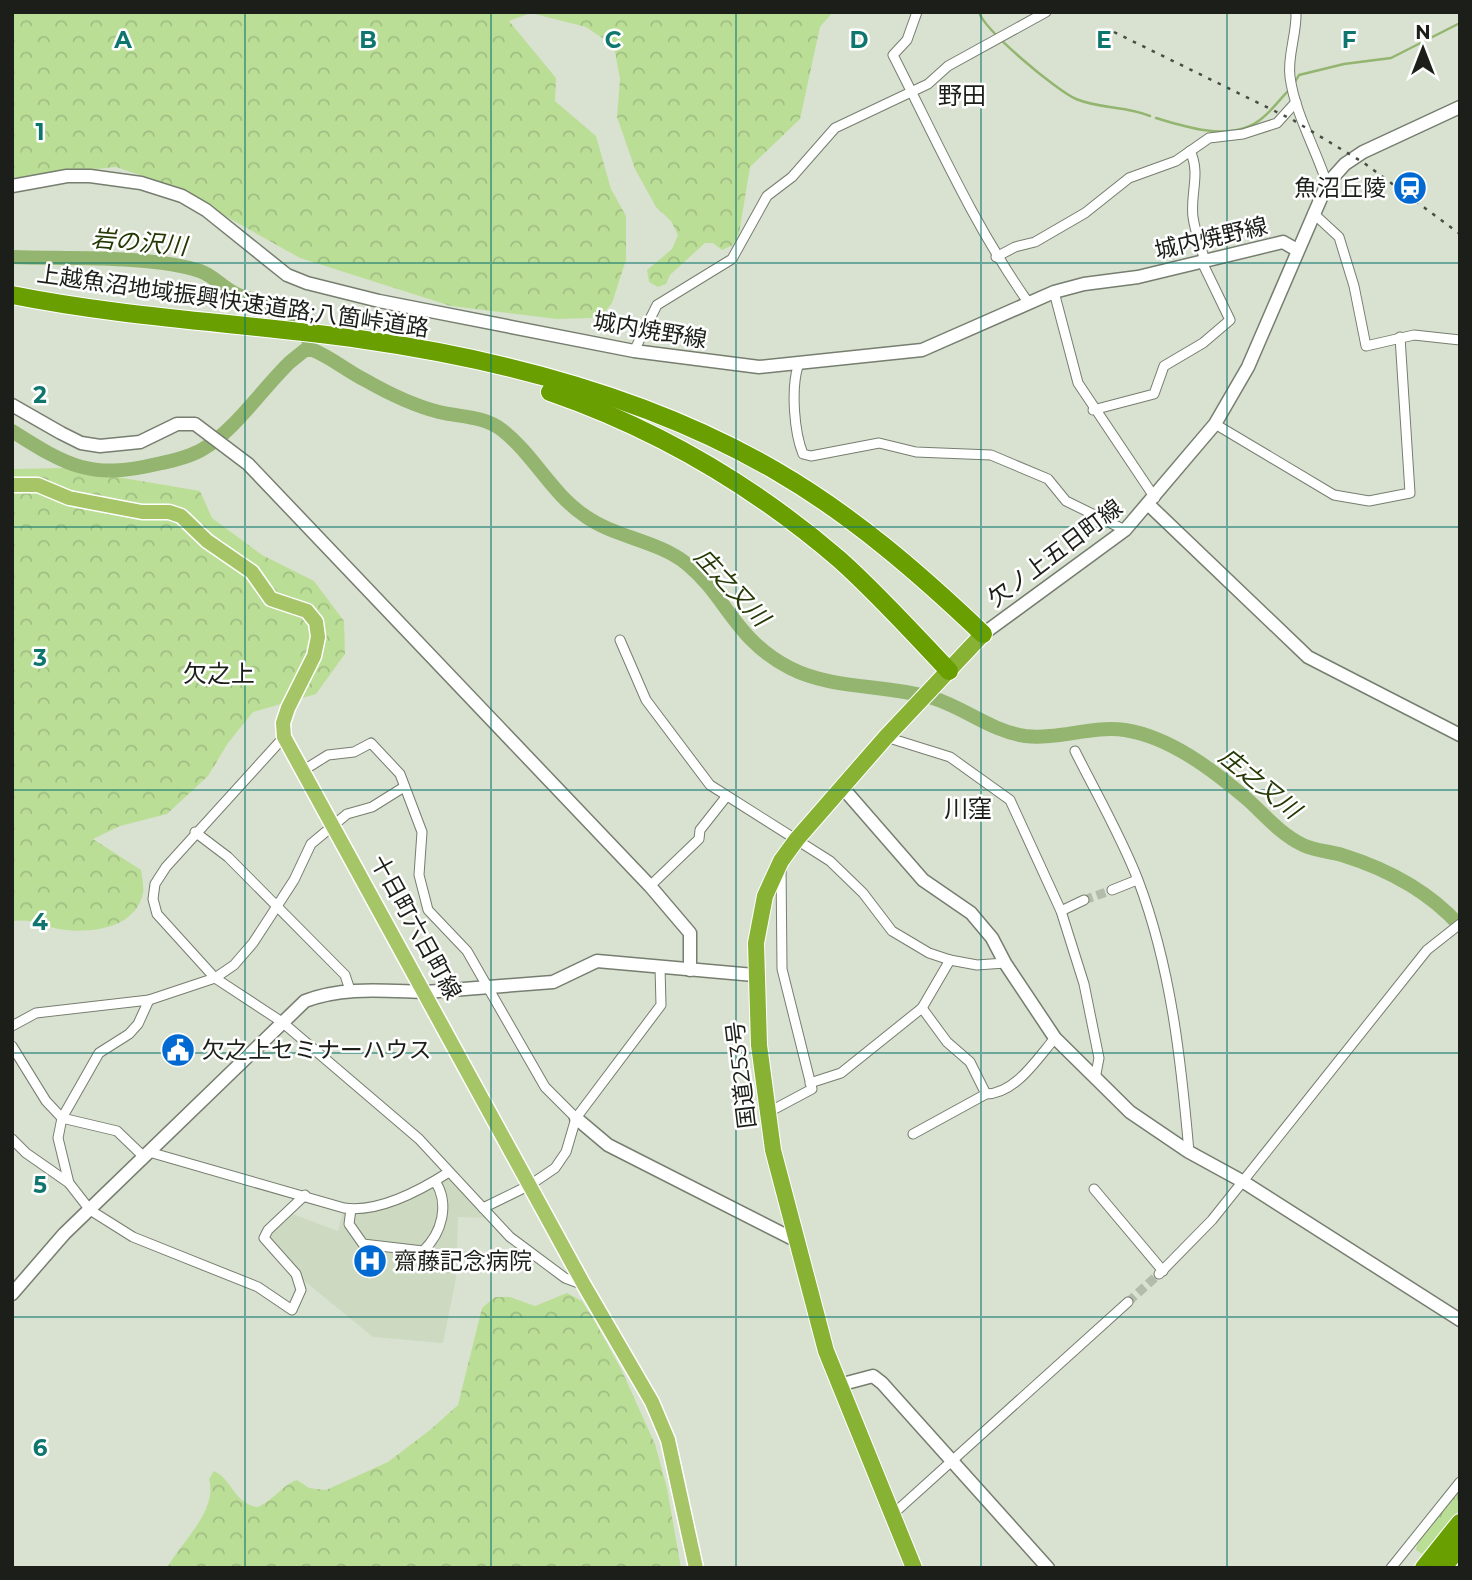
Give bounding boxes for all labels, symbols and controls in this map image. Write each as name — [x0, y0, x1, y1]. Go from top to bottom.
north arrow — [1388, 14, 1458, 84]
text: N — [1415, 21, 1431, 44]
text: A — [113, 26, 132, 54]
text: B — [359, 26, 377, 54]
text: C — [605, 26, 622, 54]
text: D — [850, 26, 869, 54]
text: E — [1096, 26, 1112, 54]
text: F — [1342, 26, 1357, 54]
district label: 野田 — [938, 81, 986, 110]
text: 1 — [35, 118, 45, 146]
station icon: 魚沼丘陵 — [1391, 169, 1429, 207]
place label: 魚沼丘陵 — [1294, 174, 1386, 202]
street label: 城内焼野線 — [1152, 211, 1270, 265]
water label: 岩の沢川 — [90, 223, 191, 261]
street label: 上越魚沼地域振興快速道路;八箇峠道路 — [35, 260, 431, 342]
street label: 城内焼野線 — [591, 306, 709, 354]
text: 2 — [33, 381, 47, 409]
street label: 欠ノ上五日町線 — [982, 493, 1128, 613]
water label: 庄之又川 — [689, 542, 777, 634]
text: 3 — [32, 644, 47, 672]
district label: 欠之上 — [183, 659, 255, 688]
water label: 庄之又川 — [1214, 742, 1309, 826]
district label: 川窪 — [944, 794, 992, 823]
street label: 十日町六日町線 — [365, 850, 467, 1004]
text: 4 — [32, 908, 48, 936]
street label: 国道253号 — [721, 1020, 761, 1130]
public building icon: 欠之上セミナーハウス — [159, 1031, 197, 1069]
place label: 欠之上セミナーハウス — [202, 1036, 432, 1064]
text: 5 — [33, 1171, 47, 1199]
hospital icon: 齋藤記念病院 — [351, 1242, 389, 1280]
place label: 齋藤記念病院 — [394, 1247, 532, 1275]
text: 6 — [33, 1434, 48, 1462]

